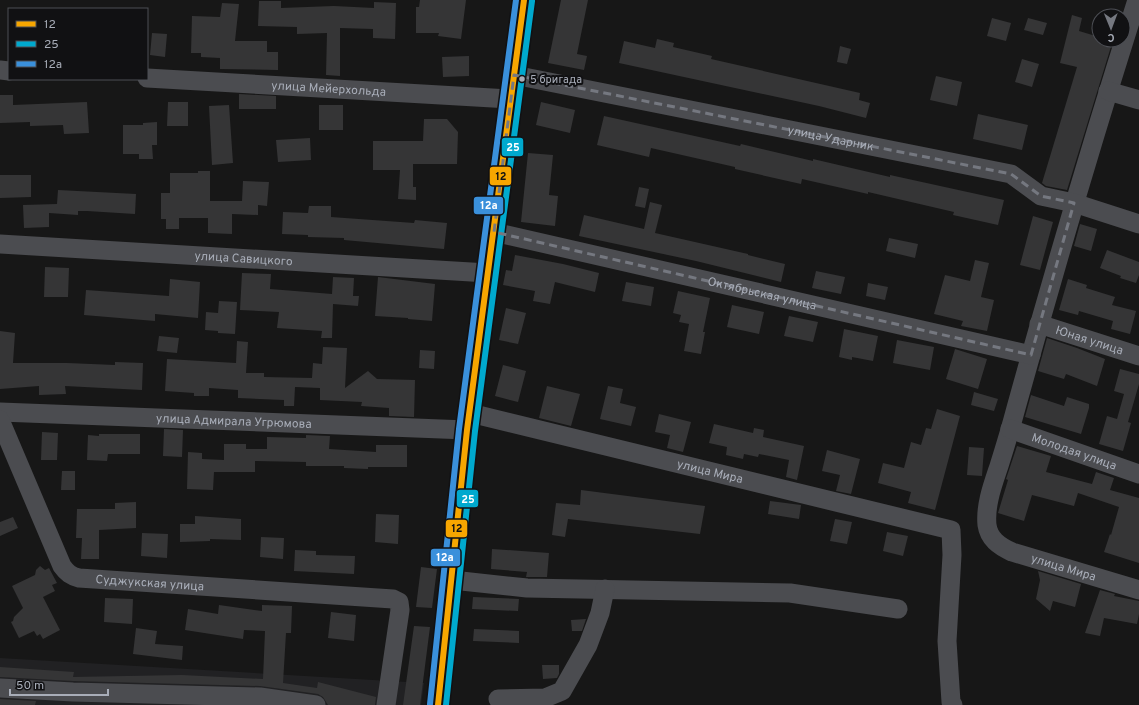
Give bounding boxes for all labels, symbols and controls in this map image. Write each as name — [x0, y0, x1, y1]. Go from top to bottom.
legend — [8, 8, 148, 80]
north arrow — [1091, 8, 1131, 48]
text: 12 — [44, 17, 56, 33]
text: С — [1108, 30, 1115, 44]
text: 25 — [44, 37, 59, 53]
text: 12а — [44, 57, 62, 73]
place label: 5 бригада — [530, 73, 582, 87]
marker: 5 бригада — [517, 74, 527, 84]
street label: улица Мейерхольда — [271, 78, 386, 101]
street label: улица Ударник — [786, 123, 875, 156]
line badge: 25 — [501, 137, 524, 157]
text: 25 — [506, 141, 520, 155]
line badge: 12 — [489, 166, 512, 186]
text: 12 — [495, 170, 507, 184]
line badge: 12а — [473, 196, 504, 215]
text: 12а — [480, 199, 498, 213]
street label: улица Савицкого — [194, 249, 293, 270]
street label: Октябрьская улица — [706, 274, 818, 315]
street label: Юная улица — [1053, 323, 1125, 359]
street label: улица Адмирала Угрюмова — [156, 411, 312, 433]
street label: Молодая улица — [1029, 430, 1119, 475]
street label: улица Мира — [675, 457, 744, 488]
line badge: 25 — [456, 489, 479, 508]
text: 25 — [461, 493, 475, 507]
line badge: 12 — [445, 519, 468, 538]
text: 12 — [451, 522, 463, 536]
line badge: 12а — [430, 548, 461, 567]
text: 12а — [436, 551, 454, 565]
street label: улица Мира — [1029, 551, 1098, 586]
street label: Суджукская улица — [95, 572, 205, 595]
scale bar — [10, 671, 108, 697]
text: 50 m — [16, 678, 44, 694]

